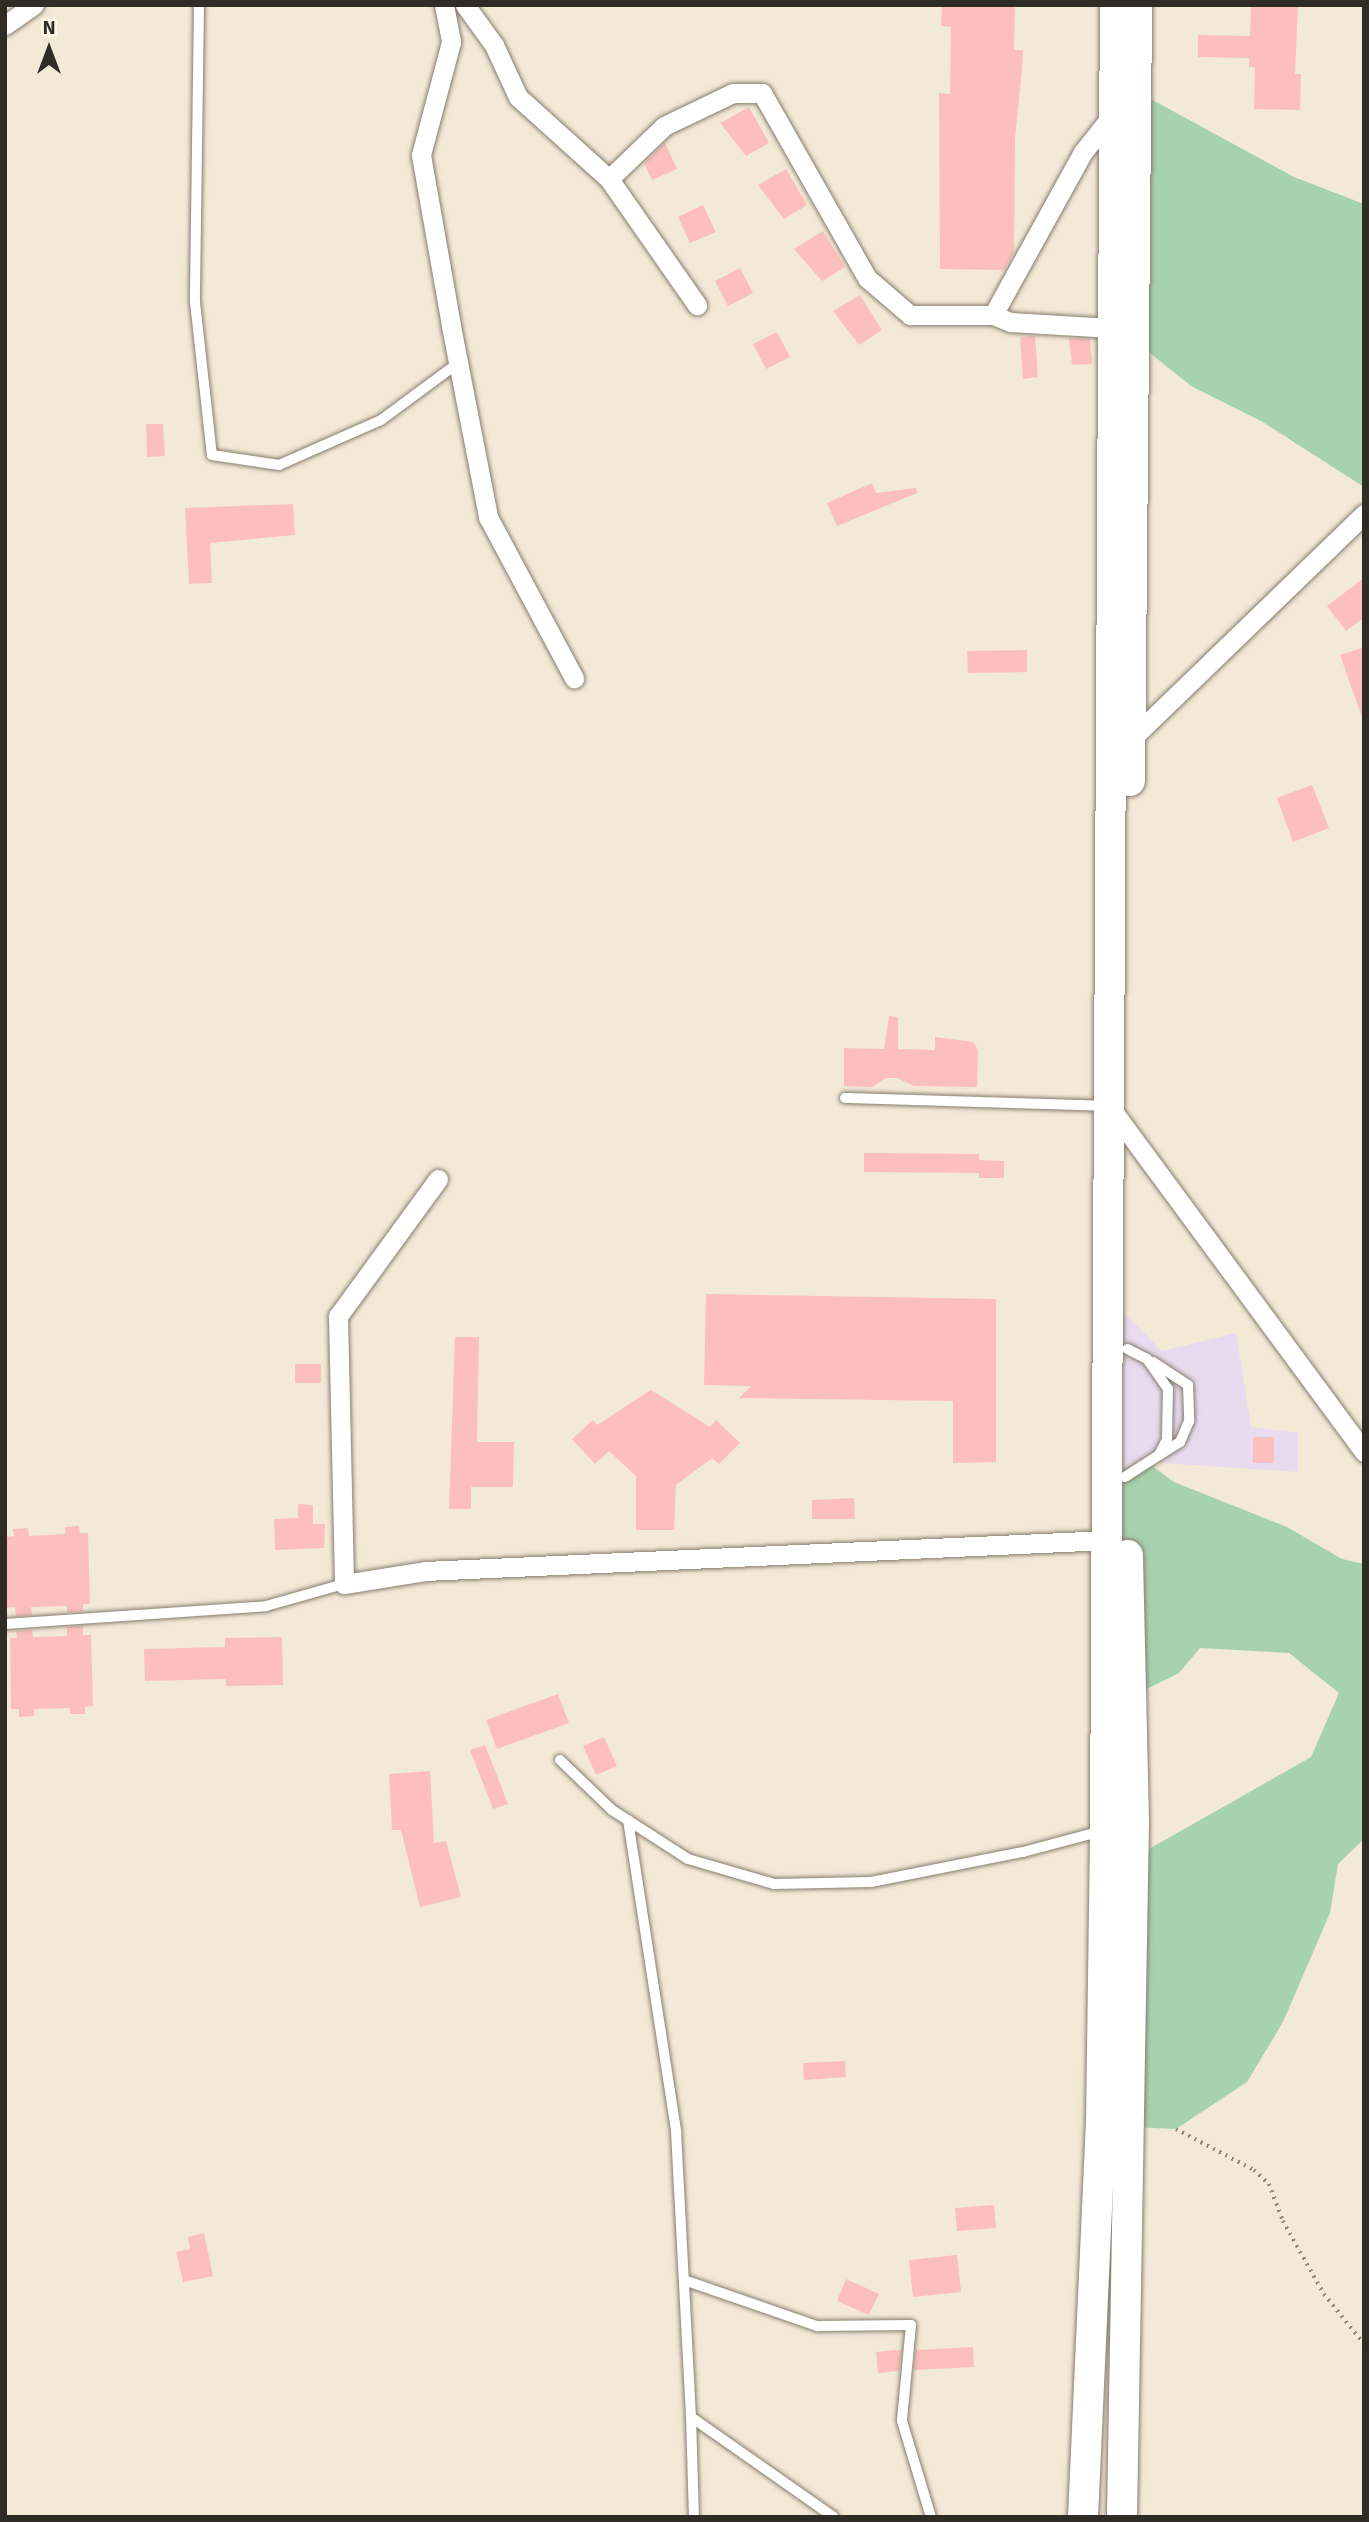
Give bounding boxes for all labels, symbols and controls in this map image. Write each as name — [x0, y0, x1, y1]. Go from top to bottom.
north arrow — [14, 14, 84, 84]
text: N — [42, 16, 56, 40]

